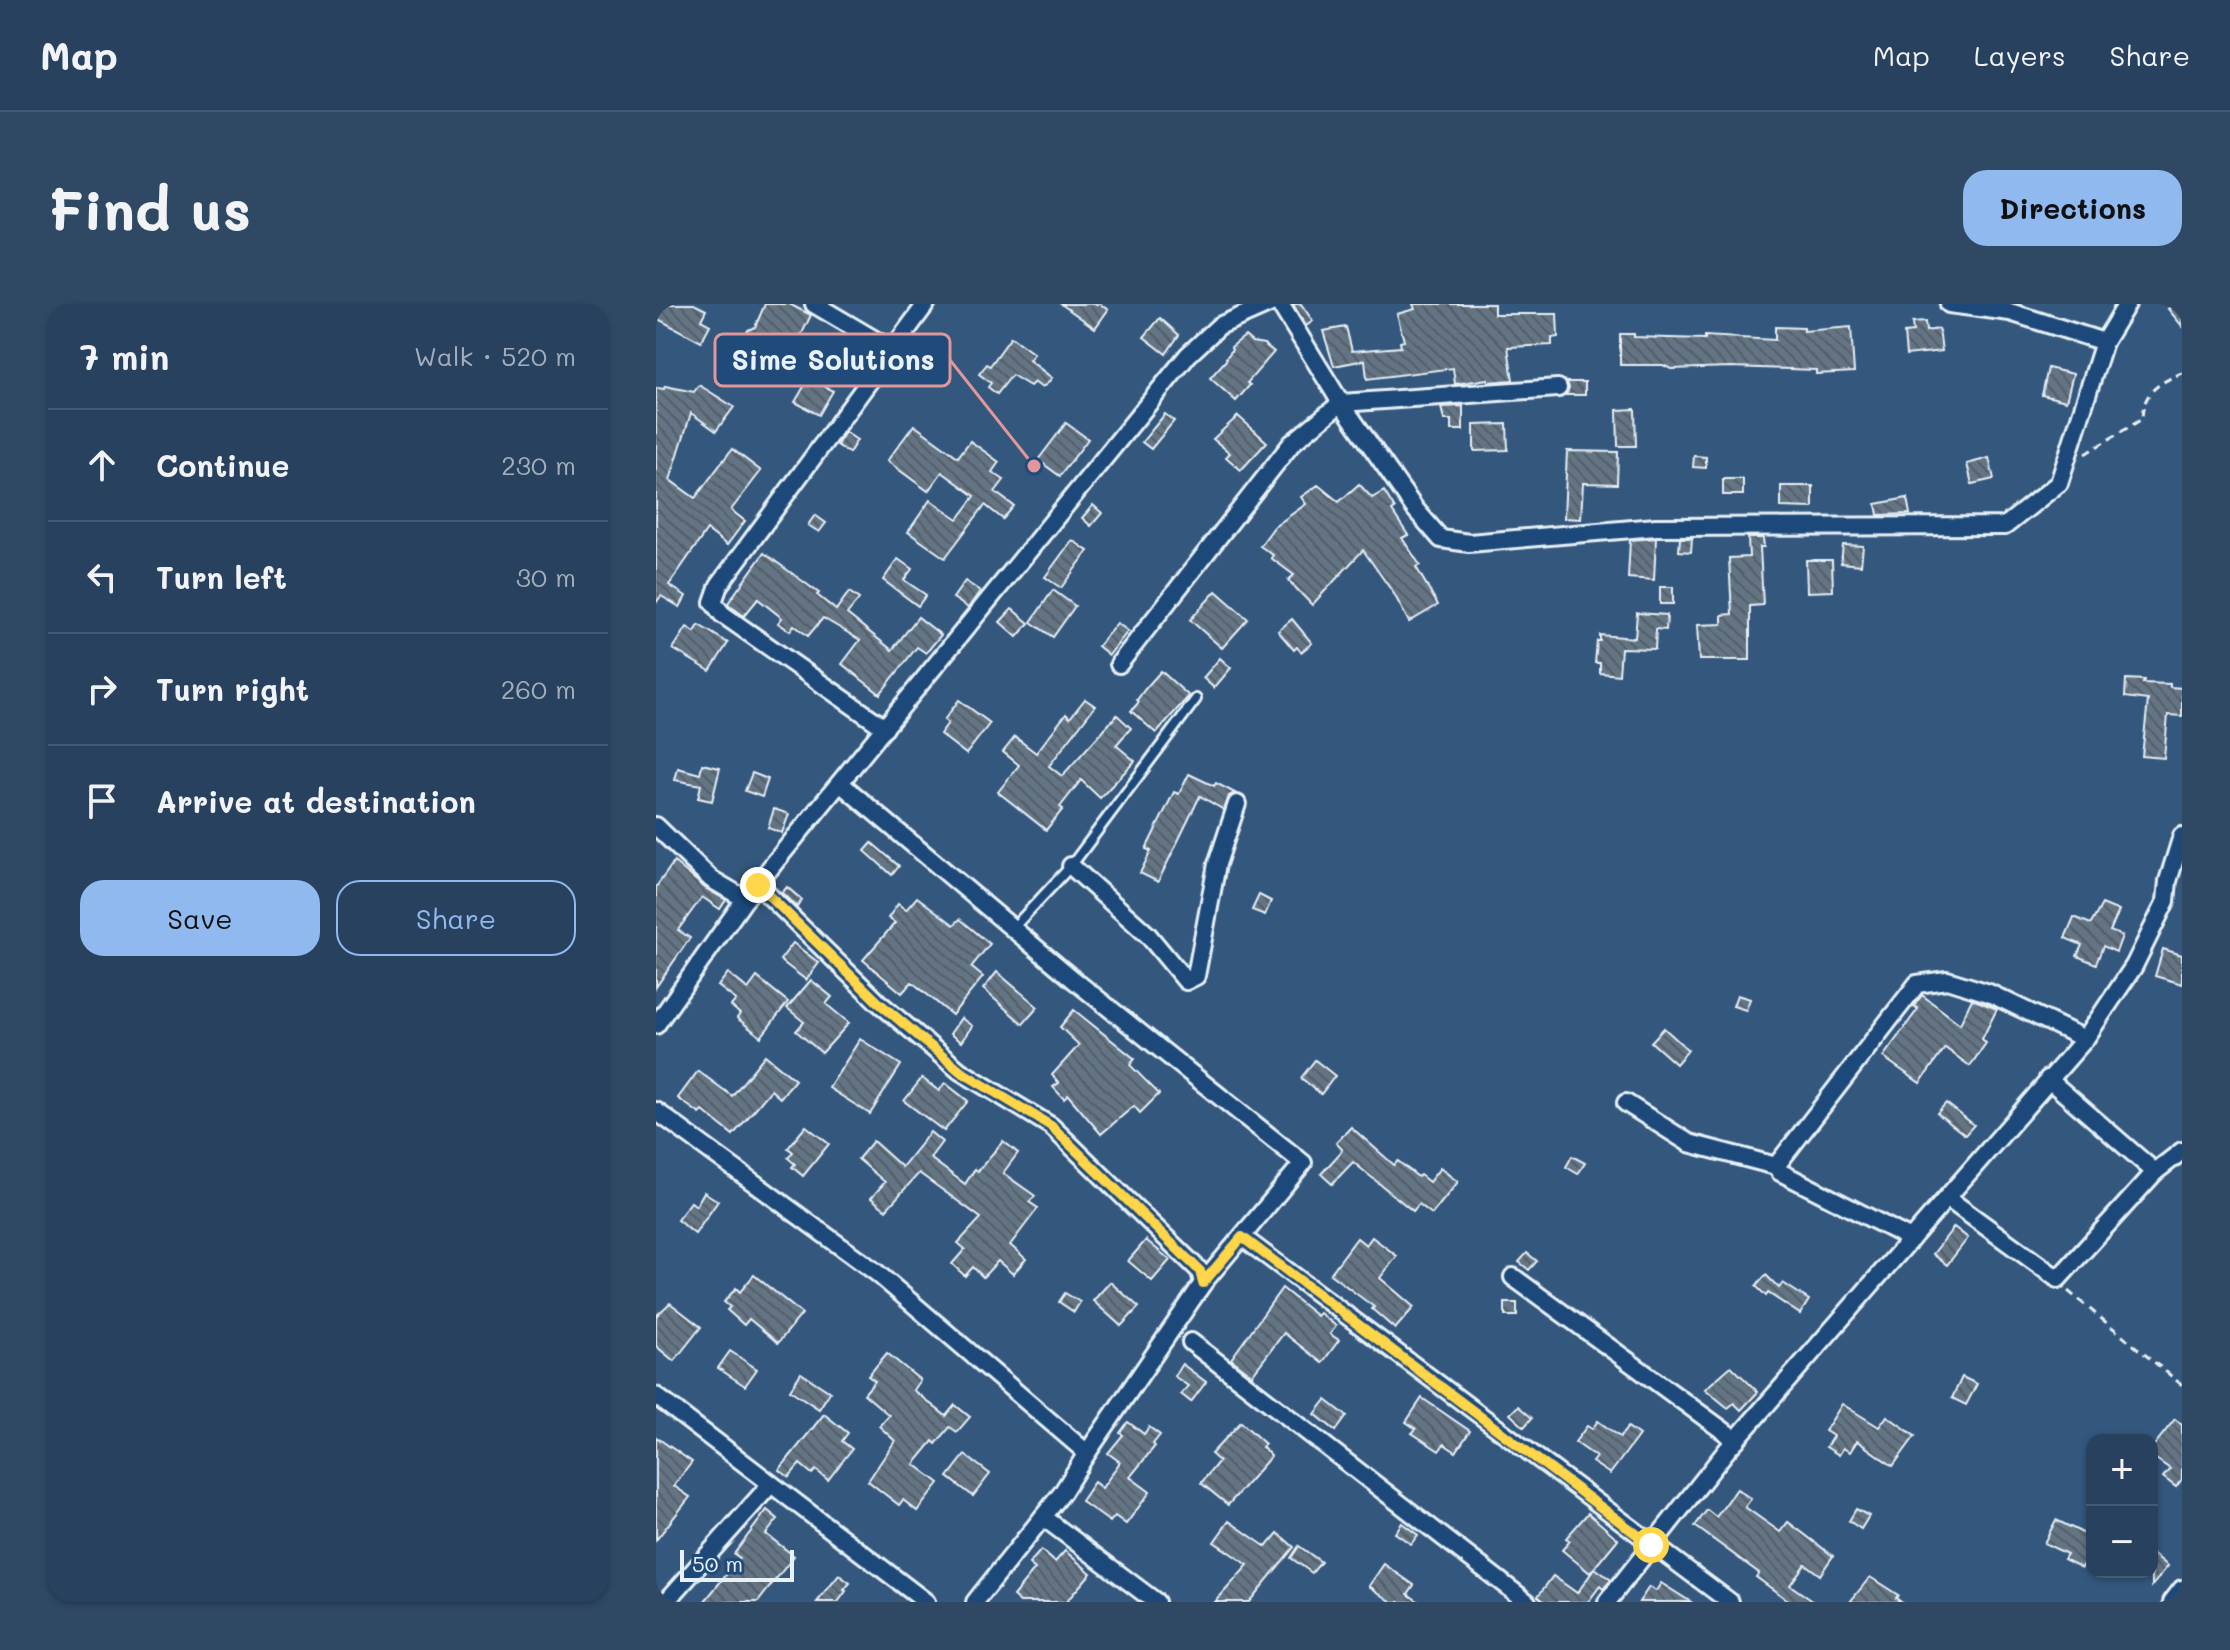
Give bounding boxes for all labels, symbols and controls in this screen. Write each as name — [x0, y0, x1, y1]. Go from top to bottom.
text: Map — [40, 30, 118, 80]
text: Map — [1873, 37, 1930, 73]
text: Layers — [1974, 37, 2066, 73]
text: Share — [2110, 37, 2190, 73]
button: Directions — [1963, 170, 2182, 246]
text: Find us — [48, 172, 251, 245]
text: 7 min — [80, 334, 169, 379]
callout: Sime Solutions — [715, 334, 950, 386]
text: Walk · 520 m — [414, 339, 576, 373]
text: Sime Solutions — [731, 341, 935, 377]
icon: ahead — [80, 443, 124, 487]
text: Continue — [156, 445, 289, 485]
text: 230 m — [501, 448, 576, 482]
icon: left — [80, 555, 124, 599]
text: Turn left — [156, 557, 287, 597]
text: 30 m — [516, 560, 576, 594]
icon: right — [80, 667, 124, 711]
text: Turn right — [156, 669, 309, 709]
text: 260 m — [501, 672, 576, 706]
icon: arrive — [80, 779, 124, 823]
text: Arrive at destination — [156, 781, 476, 821]
route end — [740, 867, 776, 903]
button: Save — [80, 880, 320, 956]
button: Share — [336, 880, 576, 956]
map controls — [2086, 1434, 2158, 1578]
button: + — [2086, 1434, 2158, 1506]
button: − — [2086, 1506, 2158, 1578]
route start — [1633, 1527, 1669, 1563]
scale bar — [680, 1546, 794, 1582]
text: 50 m — [692, 1549, 743, 1578]

